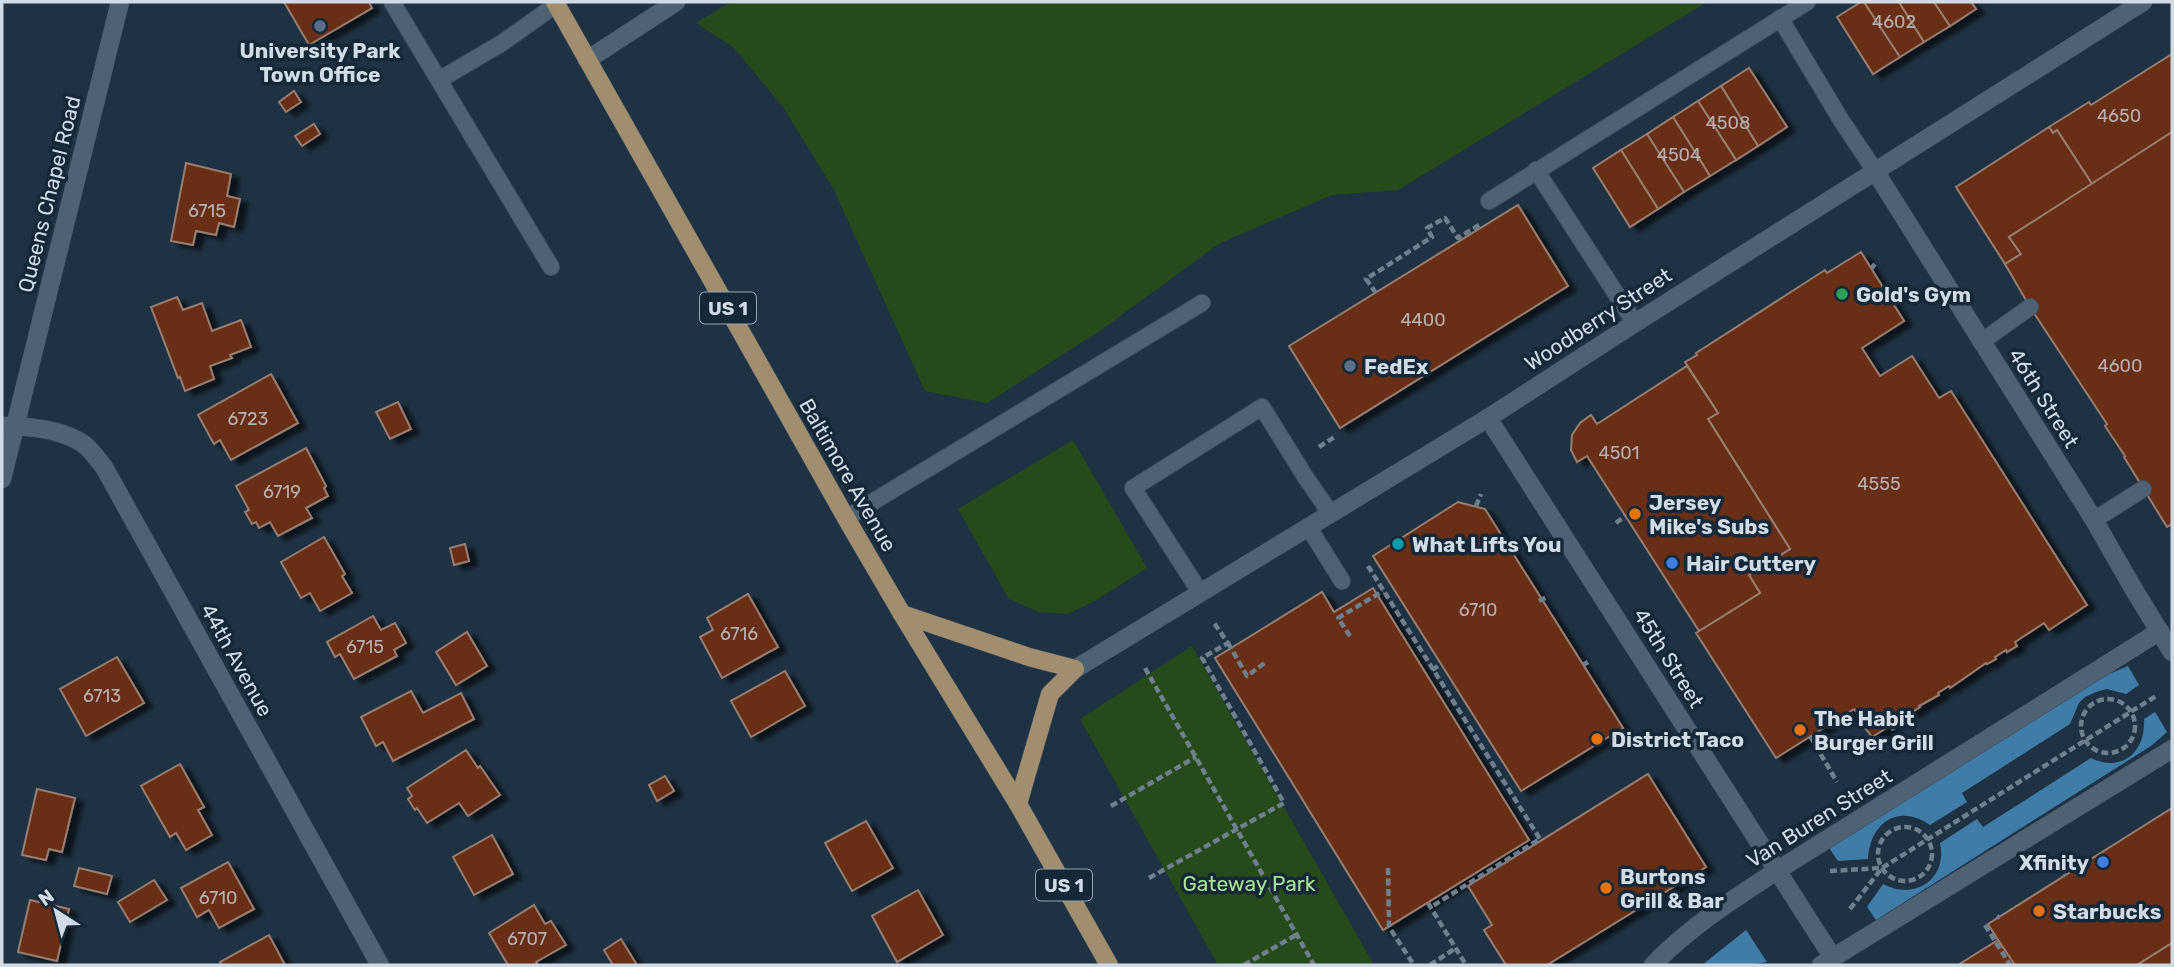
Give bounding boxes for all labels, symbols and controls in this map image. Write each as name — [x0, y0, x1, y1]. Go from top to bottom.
house number: 4602 — [1872, 11, 1916, 33]
marker: University Park Town Office — [312, 18, 328, 34]
place label: University Park Town Office — [240, 38, 401, 87]
street label: Queens Chapel Road — [12, 93, 86, 295]
house number: 4650 — [2097, 105, 2141, 127]
house number: 4508 — [1706, 112, 1750, 134]
house number: 4504 — [1657, 144, 1701, 166]
house number: 6715 — [188, 200, 226, 222]
street label: Woodberry Street — [1520, 262, 1676, 376]
place label: Gold's Gym — [1856, 282, 1971, 307]
marker: Gold's Gym — [1834, 286, 1850, 302]
road number: US 1 — [700, 292, 756, 324]
house number: 4400 — [1400, 309, 1446, 331]
street label: 46th Street — [2004, 344, 2084, 452]
place label: FedEx — [1364, 354, 1429, 379]
house number: 4600 — [2098, 355, 2142, 377]
marker: FedEx — [1342, 358, 1358, 374]
street label: Baltimore Avenue — [794, 394, 902, 556]
house number: 6723 — [228, 408, 268, 430]
house number: 4501 — [1598, 442, 1640, 464]
house number: 4555 — [1857, 473, 1901, 495]
house number: 6719 — [263, 481, 301, 503]
place label: Jersey Mike's Subs — [1649, 490, 1769, 539]
marker: Jersey Mike's Subs — [1627, 506, 1643, 522]
place label: What Lifts You — [1412, 532, 1562, 557]
marker: What Lifts You — [1390, 536, 1406, 552]
place label: Hair Cuttery — [1686, 551, 1816, 576]
marker: Hair Cuttery — [1664, 555, 1680, 571]
street label: 44th Avenue — [196, 599, 278, 721]
house number: 6710 — [1459, 599, 1497, 621]
street label: 45th Street — [1629, 604, 1709, 712]
house number: 6716 — [720, 623, 758, 645]
house number: 6715 — [346, 636, 384, 658]
house number: 6713 — [83, 685, 121, 707]
place label: The Habit Burger Grill — [1814, 706, 1934, 755]
marker: The Habit Burger Grill — [1792, 722, 1808, 738]
place label: District Taco — [1611, 727, 1744, 752]
marker: District Taco — [1589, 731, 1605, 747]
street label: Van Buren Street — [1742, 763, 1896, 873]
place label: Xfinity — [2019, 850, 2089, 875]
marker: Xfinity — [2095, 854, 2111, 870]
place label: Burtons Grill & Bar — [1620, 864, 1724, 913]
road number: US 1 — [1036, 870, 1092, 900]
park label: Gateway Park — [1182, 871, 1316, 896]
north arrow — [21, 876, 91, 946]
marker: Burtons Grill & Bar — [1598, 880, 1614, 896]
text: N — [34, 884, 59, 911]
house number: 6710 — [199, 887, 237, 909]
place label: Starbucks — [2053, 899, 2161, 924]
marker: Starbucks — [2031, 903, 2047, 919]
house number: 6707 — [507, 928, 547, 950]

